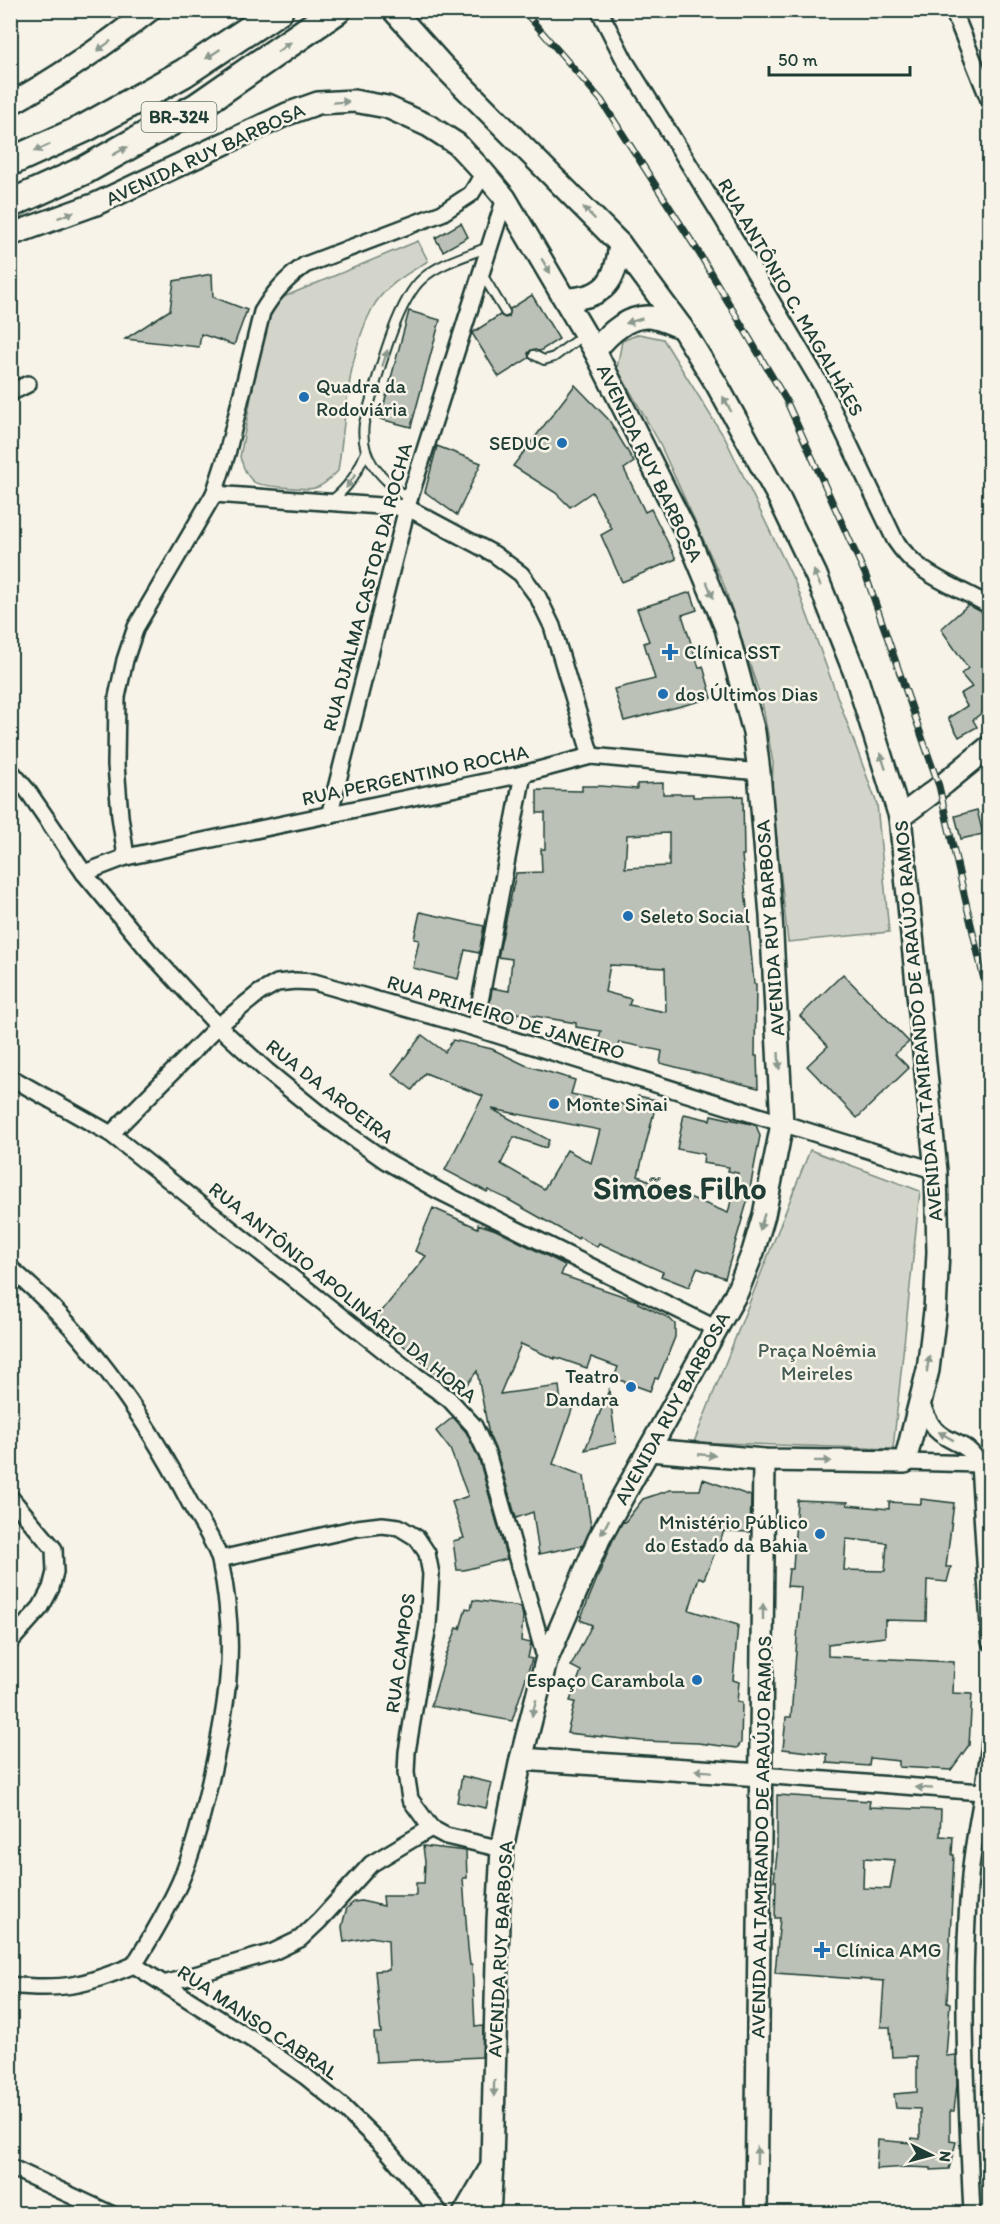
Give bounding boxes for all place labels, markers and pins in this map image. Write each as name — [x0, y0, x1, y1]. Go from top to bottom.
place label: Quadra da Rodoviária — [316, 374, 407, 421]
marker: Quadra da Rodoviária — [297, 390, 311, 404]
place label: SEDUC — [489, 431, 550, 455]
marker: SEDUC — [555, 436, 569, 450]
place label: Clínica SST — [684, 640, 781, 664]
marker: Clínica SST — [661, 643, 679, 661]
place label: dos Últimos Dias — [675, 682, 818, 706]
marker: dos Últimos Dias — [656, 687, 670, 701]
place label: Seleto Social — [640, 904, 750, 928]
marker: Seleto Social — [621, 909, 635, 923]
place label: Monte Sinai — [566, 1092, 668, 1116]
marker: Monte Sinai — [547, 1097, 561, 1111]
place label: Teatro Dandara — [545, 1364, 620, 1411]
marker: Teatro Dandara — [624, 1380, 638, 1394]
place label: Mnistério Público do Estado da Bahia — [645, 1510, 809, 1557]
marker: Mnistério Público do Estado da Bahia — [813, 1527, 827, 1541]
place label: Espaço Carambola — [526, 1668, 686, 1692]
marker: Espaço Carambola — [690, 1673, 704, 1687]
place label: Clínica AMG — [836, 1938, 941, 1962]
marker: Clínica AMG — [813, 1941, 831, 1959]

